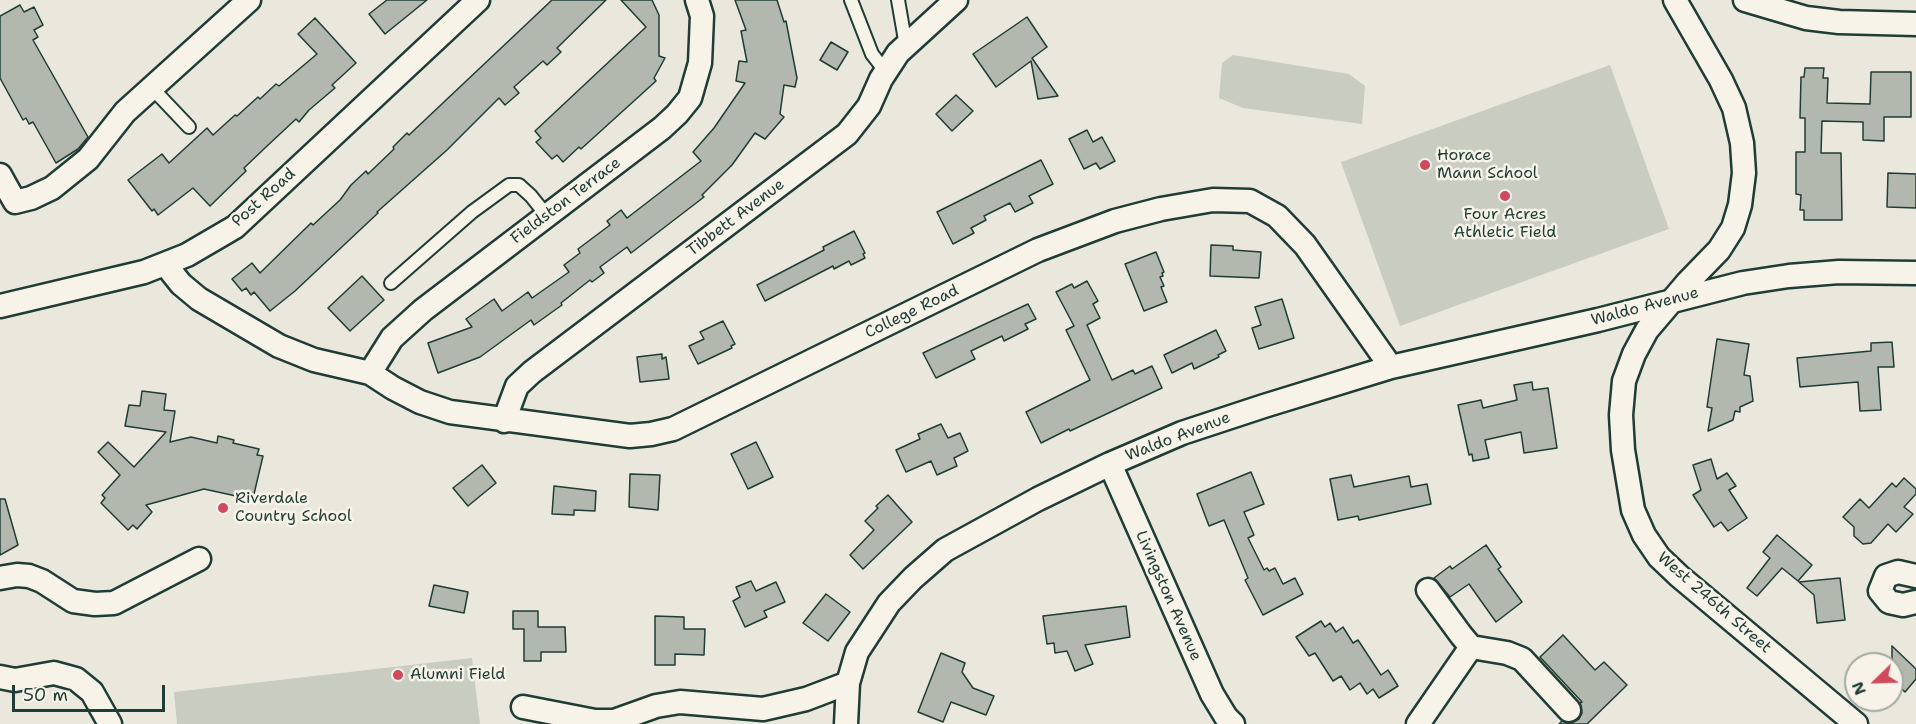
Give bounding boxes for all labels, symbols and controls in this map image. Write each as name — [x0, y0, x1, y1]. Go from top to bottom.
place label: Horace Mann School — [1437, 146, 1538, 184]
street label: Fieldston Terrace — [507, 153, 625, 249]
marker: Horace Mann School — [1418, 158, 1432, 172]
street label: Post Road — [228, 165, 300, 231]
street label: Tibbett Avenue — [683, 175, 789, 261]
marker: Four Acres Athletic Field — [1498, 189, 1512, 203]
place label: Four Acres Athletic Field — [1454, 205, 1556, 243]
street label: College Road — [862, 281, 962, 343]
street label: Waldo Avenue — [1589, 283, 1701, 331]
street label: Waldo Avenue — [1123, 408, 1233, 466]
place label: Riverdale Country School — [235, 489, 352, 527]
marker: Riverdale Country School — [216, 501, 230, 515]
street label: Livingston Avenue — [1131, 528, 1205, 664]
street label: West 246th Street — [1653, 548, 1775, 658]
north arrow — [1844, 652, 1904, 712]
place label: Alumni Field — [410, 665, 505, 685]
marker: Alumni Field — [391, 668, 405, 682]
scale bar — [15, 673, 168, 711]
text: N — [1847, 679, 1871, 698]
text: 50 m — [23, 683, 68, 707]

